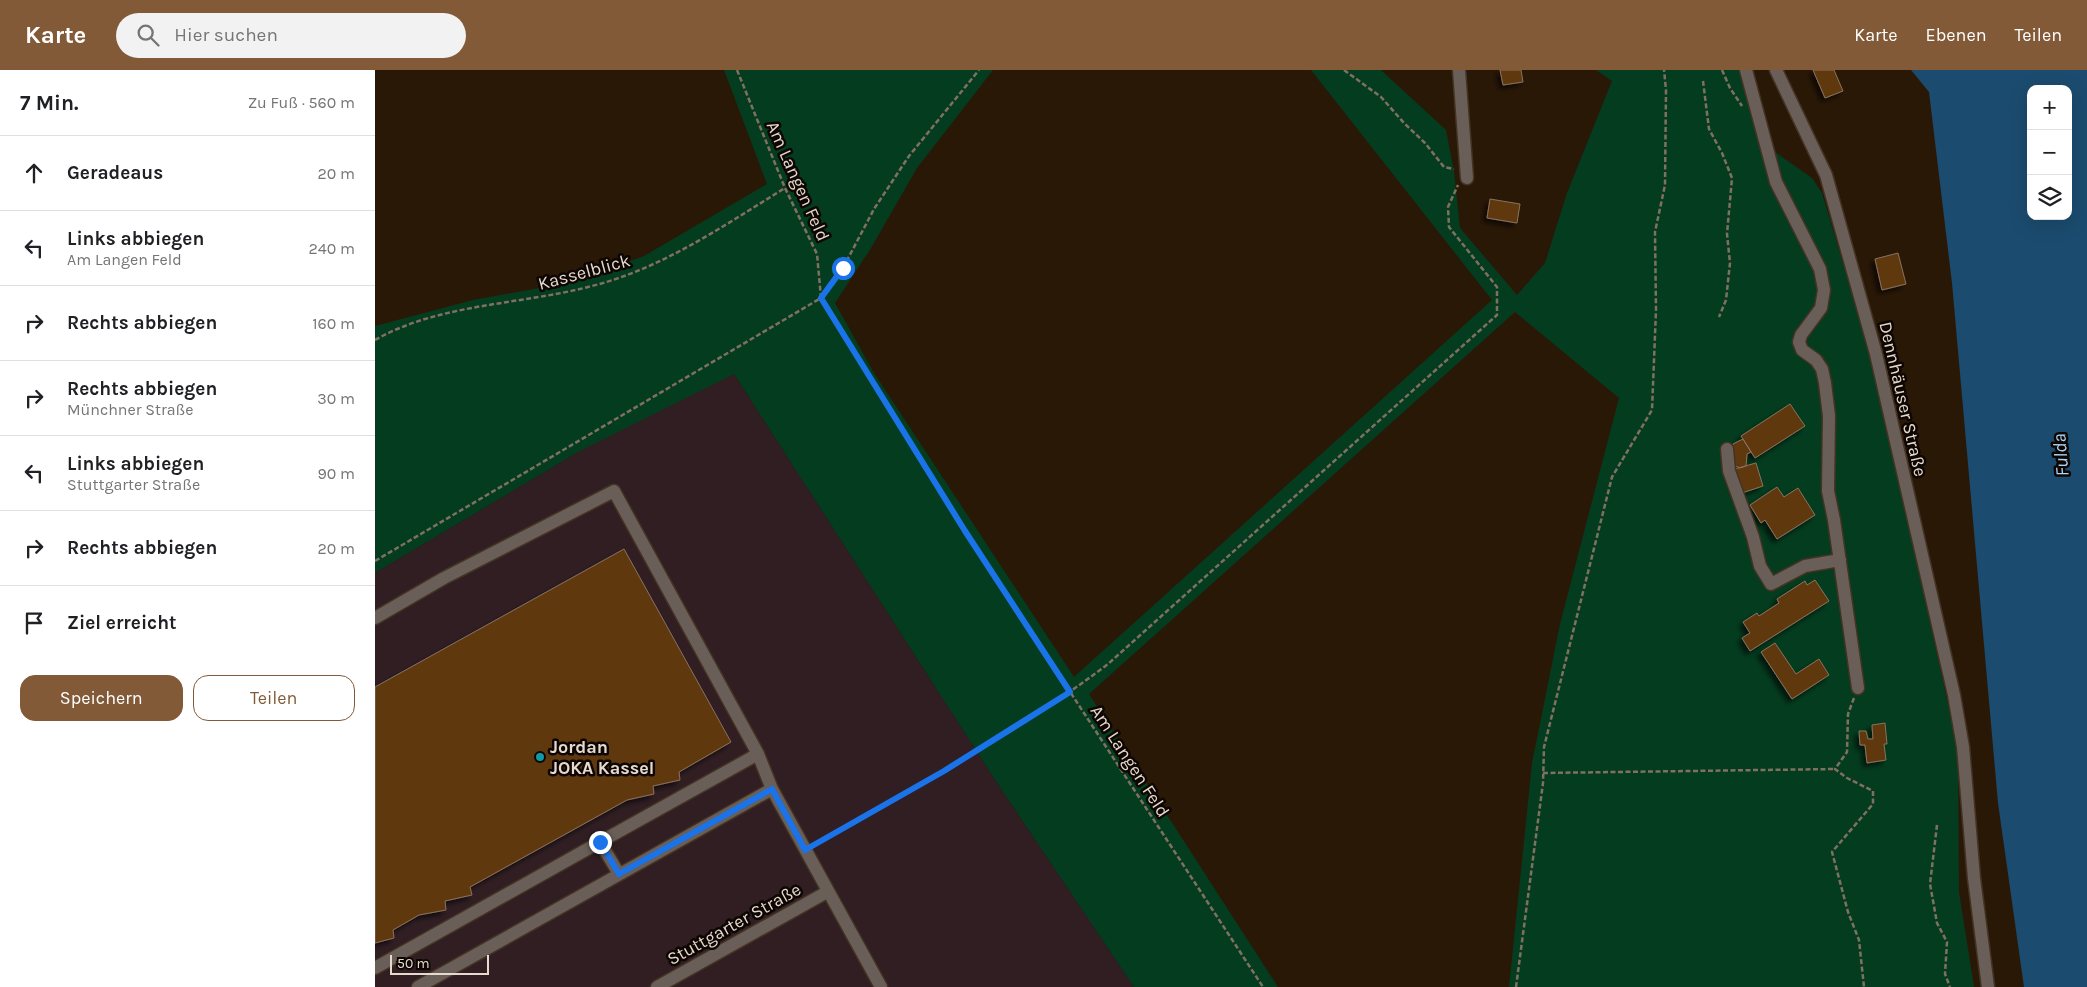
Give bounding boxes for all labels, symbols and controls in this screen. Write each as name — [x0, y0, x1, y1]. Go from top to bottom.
search box — [116, 13, 466, 58]
text: Karte — [25, 21, 86, 49]
icon: search — [134, 21, 162, 49]
text: Hier suchen — [174, 24, 278, 46]
text: Karte — [1854, 24, 1898, 46]
text: Ebenen — [1926, 24, 1987, 46]
text: Teilen — [2015, 24, 2062, 46]
map controls — [2027, 85, 2072, 220]
button: + — [2027, 85, 2072, 130]
text: 7 Min. — [20, 91, 79, 115]
text: Zu Fuß · 560 m — [248, 93, 355, 112]
street label: Am Langen Feld — [762, 118, 834, 244]
button: − — [2027, 130, 2072, 175]
icon: ahead — [20, 159, 48, 187]
text: Geradeaus — [67, 162, 163, 184]
text: 20 m — [317, 164, 355, 183]
button: layers — [2027, 175, 2072, 220]
text: Links abbiegen — [67, 228, 204, 250]
icon: left — [20, 234, 48, 262]
text: 240 m — [309, 239, 355, 258]
street label: Kasselblick — [535, 249, 633, 295]
text: Am Langen Feld — [67, 250, 182, 269]
route start — [832, 257, 855, 280]
icon: right — [20, 309, 48, 337]
text: Rechts abbiegen — [67, 312, 217, 334]
text: 160 m — [312, 314, 355, 333]
street label: Dennhäuser Straße — [1874, 319, 1932, 479]
text: Rechts abbiegen — [67, 378, 217, 400]
icon: right — [20, 384, 48, 412]
text: 30 m — [317, 389, 355, 408]
text: Münchner Straße — [67, 400, 194, 419]
water label: Fulda — [2048, 432, 2074, 478]
text: Links abbiegen — [67, 453, 204, 475]
icon: left — [20, 459, 48, 487]
text: 90 m — [317, 464, 355, 483]
text: Stuttgarter Straße — [67, 475, 200, 494]
icon: right — [20, 534, 48, 562]
text: Rechts abbiegen — [67, 537, 217, 559]
text: 20 m — [317, 539, 355, 558]
icon: arrive — [20, 609, 48, 637]
text: Ziel erreicht — [67, 612, 177, 634]
button: Speichern — [20, 675, 183, 721]
button: Teilen — [193, 675, 355, 721]
street label: Am Langen Feld — [1086, 701, 1174, 821]
place label: Jordan JOKA Kassel — [550, 736, 654, 779]
marker: Jordan JOKA Kassel — [534, 751, 546, 763]
route end — [589, 831, 612, 854]
street label: Stuttgarter Straße — [663, 878, 805, 970]
scale bar — [390, 952, 489, 975]
text: 50 m — [397, 955, 430, 972]

